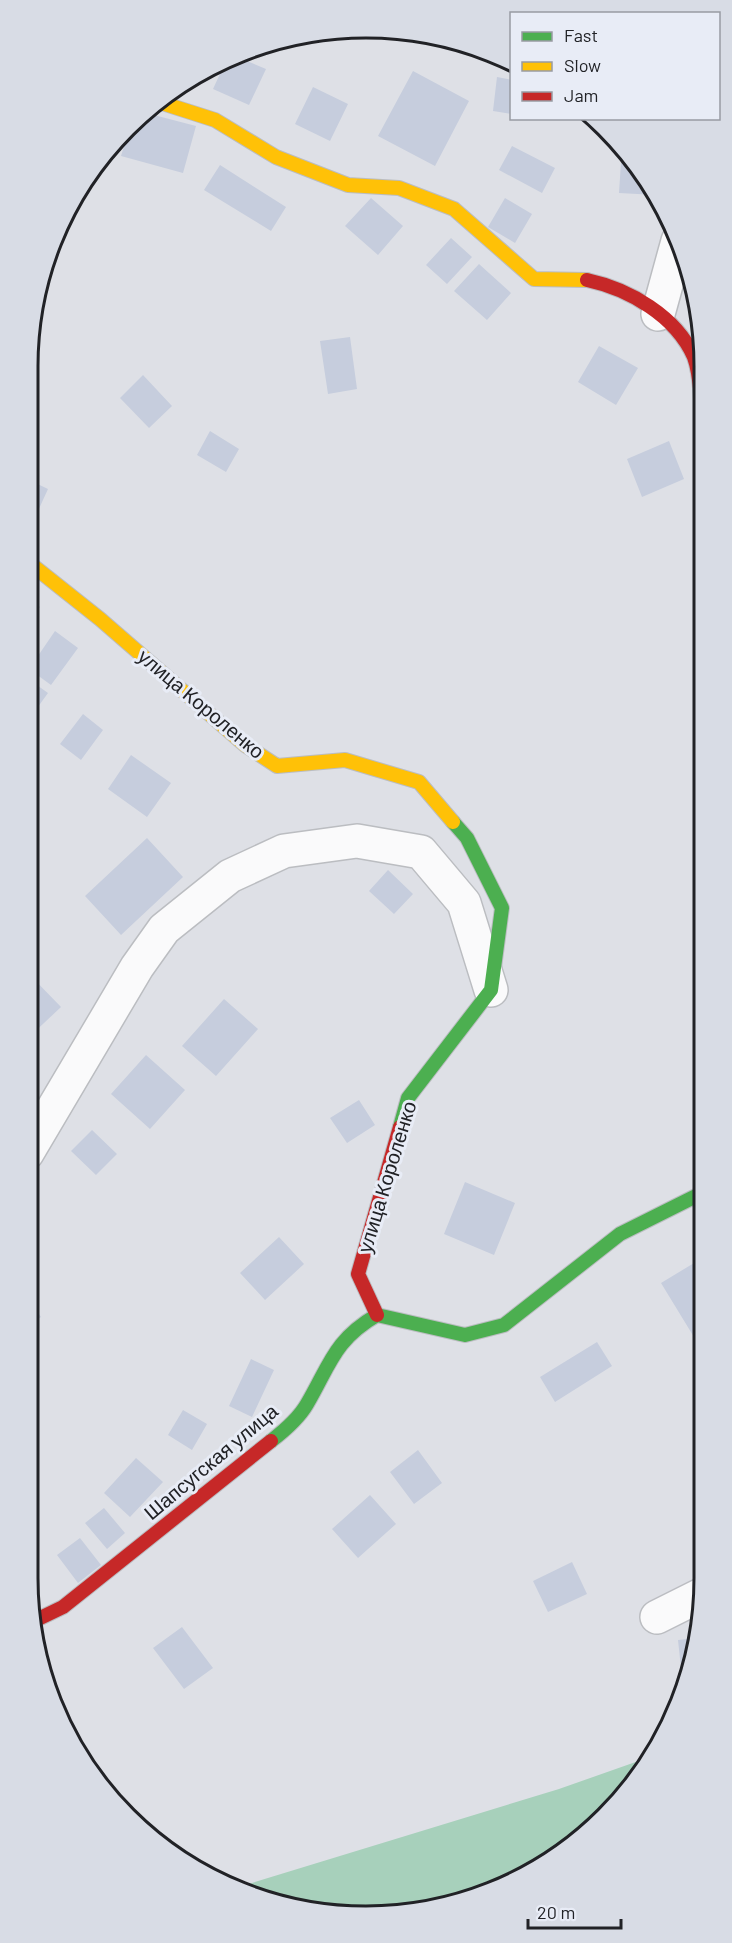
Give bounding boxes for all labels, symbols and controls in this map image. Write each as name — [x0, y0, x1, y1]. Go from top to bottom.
legend — [510, 12, 720, 120]
text: Fast — [564, 24, 598, 46]
text: Slow — [564, 54, 601, 76]
text: Jam — [564, 84, 598, 106]
street label: улица Короленко — [134, 643, 270, 763]
street label: улица Короленко — [352, 1098, 421, 1256]
street label: Шапсугская улица — [139, 1398, 283, 1524]
scale bar — [528, 1892, 621, 1930]
text: 20 m — [537, 1901, 575, 1923]

